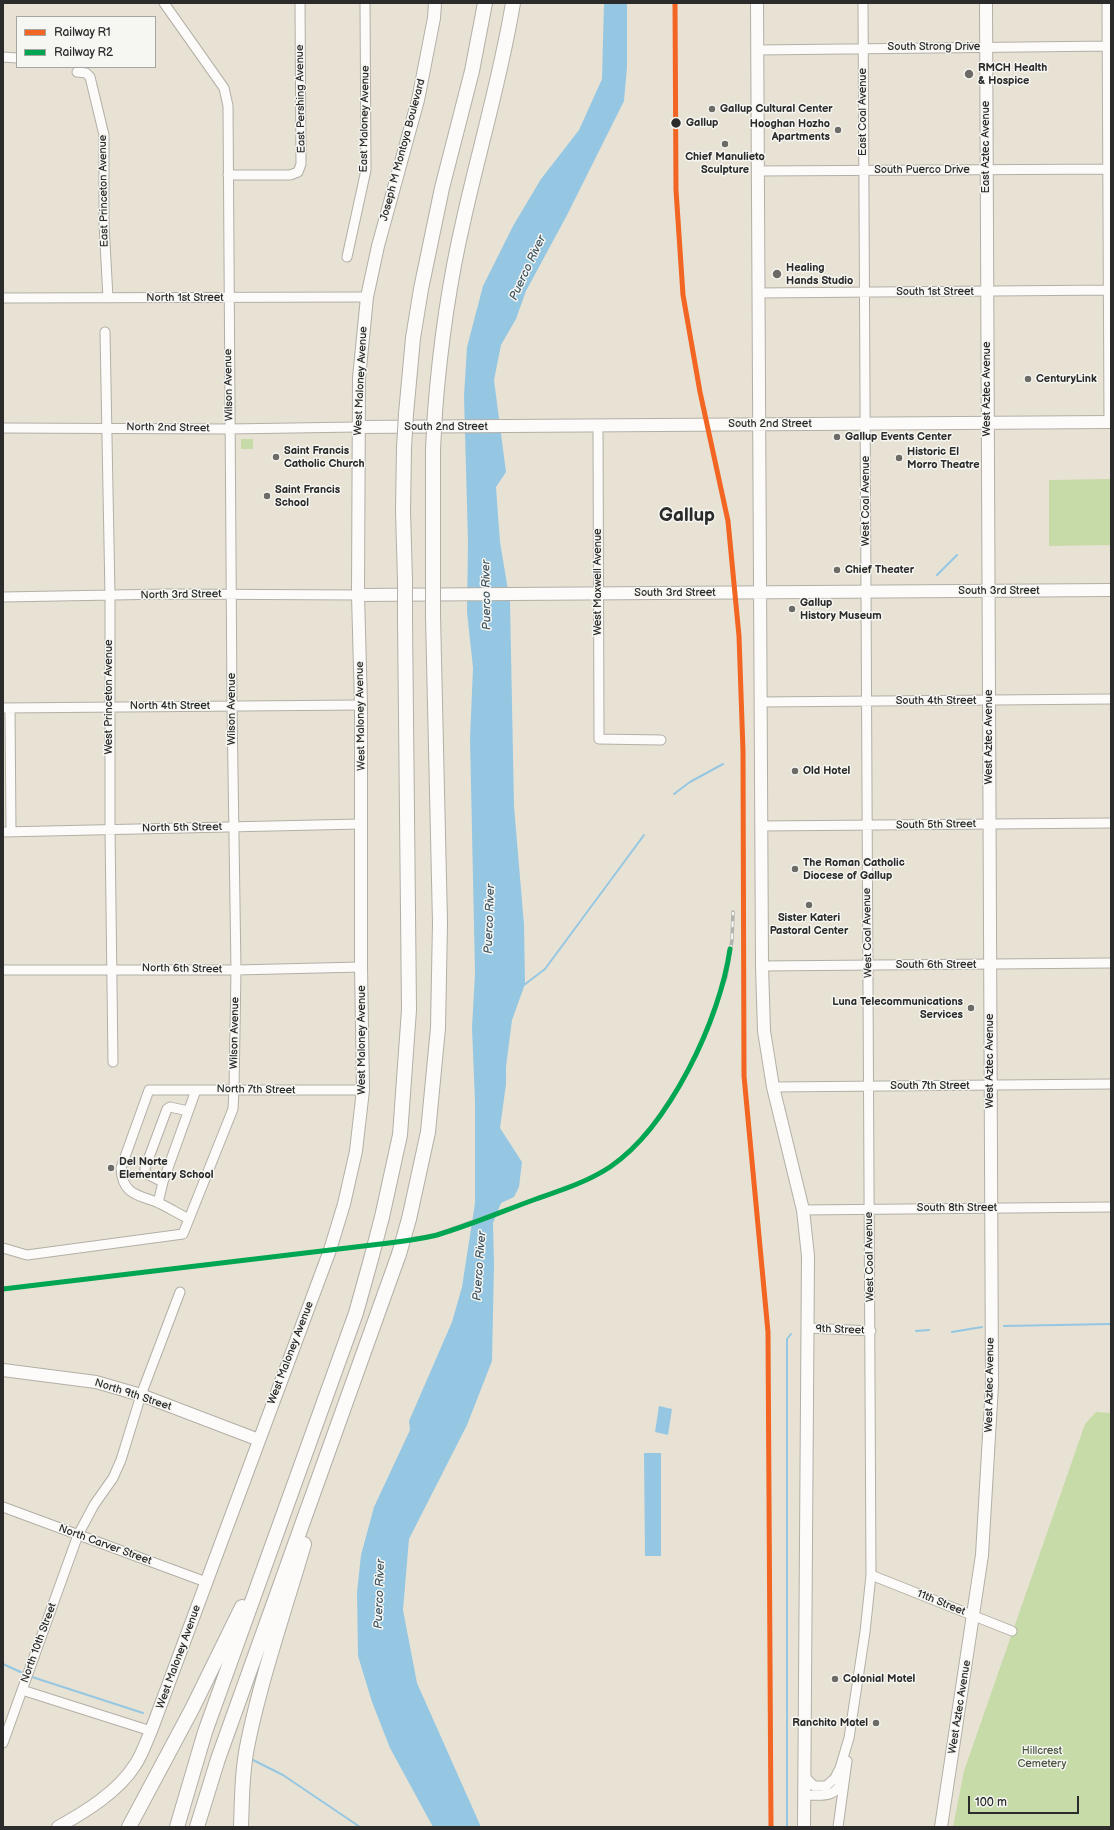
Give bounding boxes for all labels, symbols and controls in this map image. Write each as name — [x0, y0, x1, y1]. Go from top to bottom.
legend — [16, 16, 156, 68]
text: Railway R1 — [54, 25, 111, 40]
street label: South Strong Drive — [888, 40, 980, 54]
text: Railway R2 — [54, 45, 113, 60]
street label: East Pershing Avenue — [293, 45, 309, 153]
place label: RMCH Health & Hospice — [978, 61, 1047, 87]
street label: East Maloney Avenue — [357, 65, 373, 173]
street label: East Coal Avenue — [856, 68, 870, 156]
marker: RMCH Health & Hospice — [963, 68, 975, 80]
street label: Joseph M Montoya Boulevard — [378, 77, 428, 223]
street label: East Aztec Avenue — [979, 101, 993, 193]
place label: Gallup Cultural Center — [720, 102, 833, 116]
marker: Gallup Cultural Center — [707, 104, 717, 114]
marker: Gallup — [669, 116, 683, 130]
place label: Gallup — [686, 116, 718, 130]
place label: Hooghan Hozho Apartments — [750, 117, 830, 143]
marker: Hooghan Hozho Apartments — [833, 125, 843, 135]
street label: East Princeton Avenue — [96, 135, 112, 247]
marker: Chief Manulieto Sculpture — [720, 139, 730, 149]
place label: Chief Manulieto Sculpture — [685, 150, 765, 176]
street label: South Puerco Drive — [874, 163, 970, 177]
water label: Puerco River — [507, 233, 549, 303]
place label: Healing Hands Studio — [786, 261, 853, 287]
marker: Healing Hands Studio — [771, 268, 783, 280]
street label: South 1st Street — [896, 285, 974, 299]
street label: North 1st Street — [146, 291, 224, 305]
street label: West Maloney Avenue — [352, 326, 370, 436]
street label: West Aztec Avenue — [980, 341, 994, 437]
street label: Wilson Avenue — [222, 349, 236, 421]
place label: CenturyLink — [1036, 372, 1097, 386]
marker: CenturyLink — [1023, 374, 1033, 384]
street label: South 2nd Street — [728, 417, 812, 431]
street label: South 2nd Street — [404, 420, 488, 434]
street label: North 2nd Street — [126, 421, 210, 435]
place label: Gallup Events Center — [845, 430, 952, 444]
marker: Gallup Events Center — [832, 432, 842, 442]
place label: Saint Francis Catholic Church — [284, 444, 365, 470]
place label: Historic El Morro Theatre — [907, 445, 980, 471]
marker: Saint Francis Catholic Church — [271, 452, 281, 462]
marker: Historic El Morro Theatre — [894, 453, 904, 463]
street label: West Coal Avenue — [859, 456, 873, 546]
place label: Saint Francis School — [275, 483, 340, 509]
marker: Saint Francis School — [262, 491, 272, 501]
district label: Gallup — [659, 505, 715, 527]
street label: West Maxwell Avenue — [591, 528, 605, 636]
water label: Puerco River — [479, 560, 495, 630]
place label: Chief Theater — [845, 563, 914, 577]
marker: Chief Theater — [832, 565, 842, 575]
street label: South 3rd Street — [958, 584, 1040, 598]
street label: South 3rd Street — [634, 586, 716, 600]
street label: North 3rd Street — [140, 588, 222, 602]
place label: Gallup History Museum — [800, 596, 882, 622]
marker: Gallup History Museum — [787, 604, 797, 614]
street label: West Princeton Avenue — [102, 639, 116, 755]
street label: West Maloney Avenue — [353, 661, 369, 771]
street label: Wilson Avenue — [225, 673, 239, 745]
street label: West Aztec Avenue — [982, 689, 996, 785]
street label: South 4th Street — [896, 694, 976, 708]
street label: North 4th Street — [130, 699, 210, 713]
place label: Old Hotel — [803, 764, 850, 778]
marker: Old Hotel — [790, 766, 800, 776]
street label: South 5th Street — [896, 818, 976, 832]
street label: North 5th Street — [142, 821, 222, 835]
place label: The Roman Catholic Diocese of Gallup — [803, 856, 905, 882]
marker: The Roman Catholic Diocese of Gallup — [790, 864, 800, 874]
water label: Puerco River — [482, 884, 498, 954]
street label: West Coal Avenue — [861, 888, 875, 978]
marker: Sister Kateri Pastoral Center — [804, 900, 814, 910]
place label: Sister Kateri Pastoral Center — [770, 911, 848, 937]
street label: South 6th Street — [896, 958, 976, 972]
street label: North 6th Street — [142, 962, 222, 976]
street label: West Maloney Avenue — [355, 985, 369, 1095]
place label: Luna Telecommunications Services — [832, 995, 963, 1021]
street label: Wilson Avenue — [228, 997, 242, 1069]
marker: Luna Telecommunications Services — [966, 1003, 976, 1013]
street label: West Aztec Avenue — [983, 1013, 997, 1109]
street label: South 7th Street — [890, 1079, 970, 1093]
street label: North 7th Street — [216, 1083, 296, 1097]
place label: Del Norte Elementary School — [119, 1155, 214, 1181]
marker: Del Norte Elementary School — [106, 1163, 116, 1173]
street label: South 8th Street — [917, 1201, 997, 1215]
street label: West Coal Avenue — [863, 1212, 877, 1302]
water label: Puerco River — [470, 1231, 490, 1301]
street label: West Maloney Avenue — [265, 1300, 317, 1406]
street label: 9th Street — [815, 1323, 865, 1337]
street label: West Aztec Avenue — [983, 1337, 997, 1433]
street label: North 9th Street — [93, 1376, 173, 1414]
street label: North Carver Street — [57, 1522, 153, 1568]
water label: Puerco River — [372, 1559, 388, 1629]
street label: 11th Street — [915, 1587, 967, 1619]
street label: North 10th Street — [18, 1601, 60, 1685]
street label: West Maloney Avenue — [154, 1603, 204, 1711]
street label: West Aztec Avenue — [946, 1659, 974, 1755]
place label: Colonial Motel — [843, 1672, 915, 1686]
marker: Colonial Motel — [830, 1674, 840, 1684]
place label: Ranchito Motel — [792, 1716, 868, 1730]
marker: Ranchito Motel — [871, 1718, 881, 1728]
park label: Hillcrest Cemetery — [1017, 1744, 1067, 1770]
scale bar — [970, 1788, 1081, 1814]
text: 100 m — [975, 1795, 1007, 1810]

